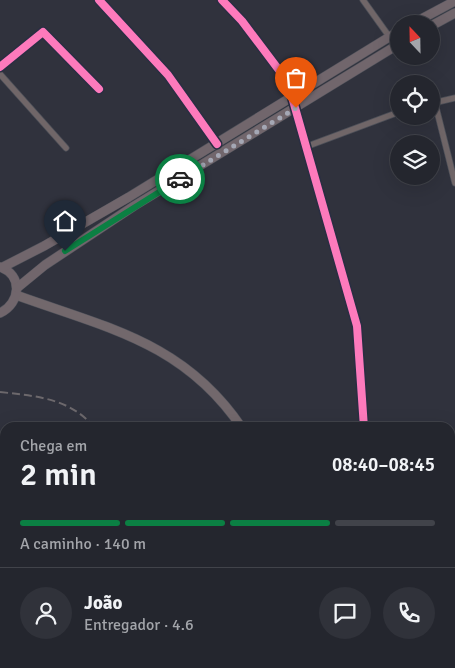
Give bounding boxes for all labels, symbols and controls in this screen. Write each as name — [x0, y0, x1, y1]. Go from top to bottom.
north arrow — [390, 15, 440, 65]
map controls — [390, 15, 440, 185]
pin — [275, 57, 317, 108]
icon: bag — [282, 64, 310, 92]
button: locate — [390, 75, 440, 125]
button: layers — [390, 135, 440, 185]
courier — [155, 154, 205, 204]
icon: car — [166, 165, 194, 193]
pin — [44, 200, 86, 251]
icon: home — [51, 207, 79, 235]
text: Chega em — [20, 436, 87, 456]
text: 08:40–08:45 — [332, 453, 435, 477]
text: 2 min — [20, 455, 97, 494]
text: A caminho · 140 m — [20, 534, 146, 554]
button: person — [20, 587, 72, 639]
button: chat — [319, 587, 371, 639]
button: phone — [383, 587, 435, 639]
text: João — [84, 591, 122, 615]
text: Entregador · 4.6 — [84, 615, 194, 635]

